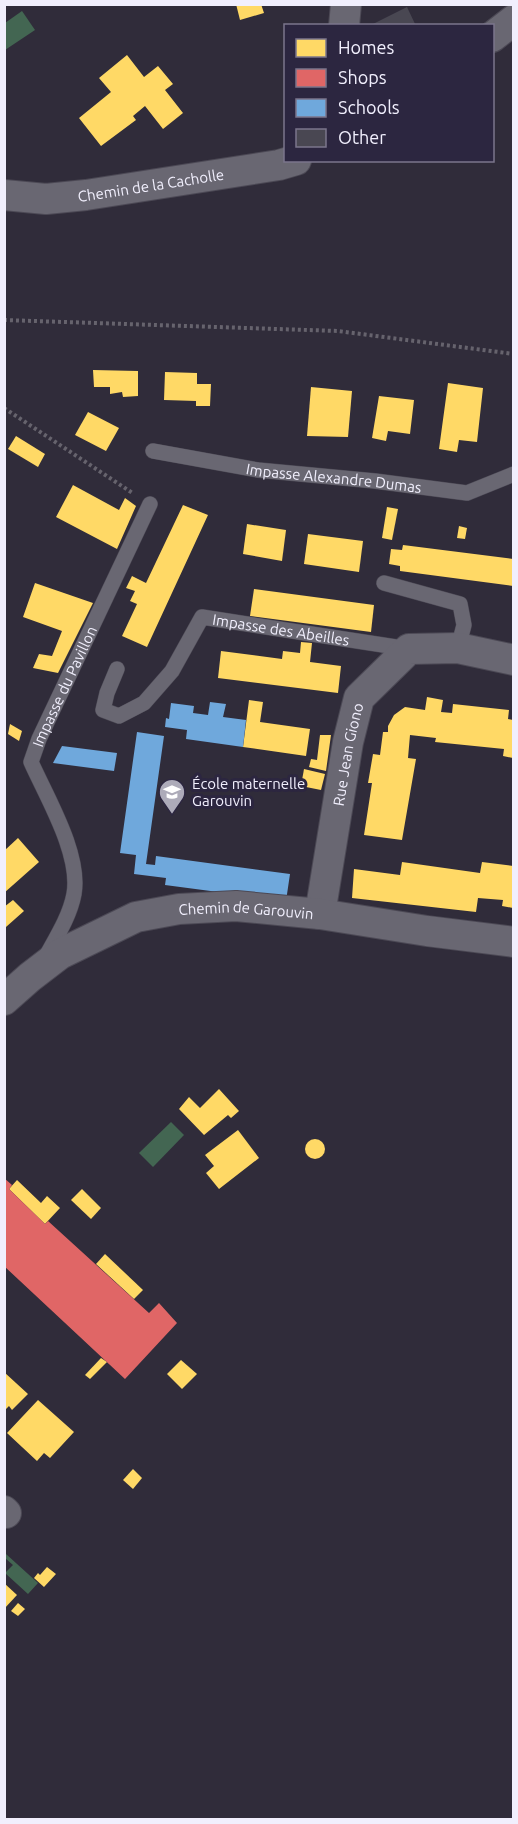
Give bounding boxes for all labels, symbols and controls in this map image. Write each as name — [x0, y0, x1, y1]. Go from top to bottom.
legend — [284, 24, 494, 162]
text: Homes — [338, 37, 395, 57]
text: Shops — [338, 67, 387, 87]
text: Schools — [338, 97, 400, 117]
text: Other — [338, 127, 386, 147]
street label: Chemin de la Cacholle — [77, 165, 225, 204]
street label: Impasse Alexandre Dumas — [245, 460, 423, 496]
street label: Impasse des Abeilles — [211, 610, 351, 648]
street label: Impasse du Pavillon — [29, 623, 100, 749]
street label: Rue Jean Giono — [329, 701, 366, 807]
place label: École maternelle Garouvin — [192, 775, 305, 809]
school or university icon: École maternelle Garouvin — [157, 777, 187, 815]
street label: Chemin de Garouvin — [178, 897, 314, 922]

